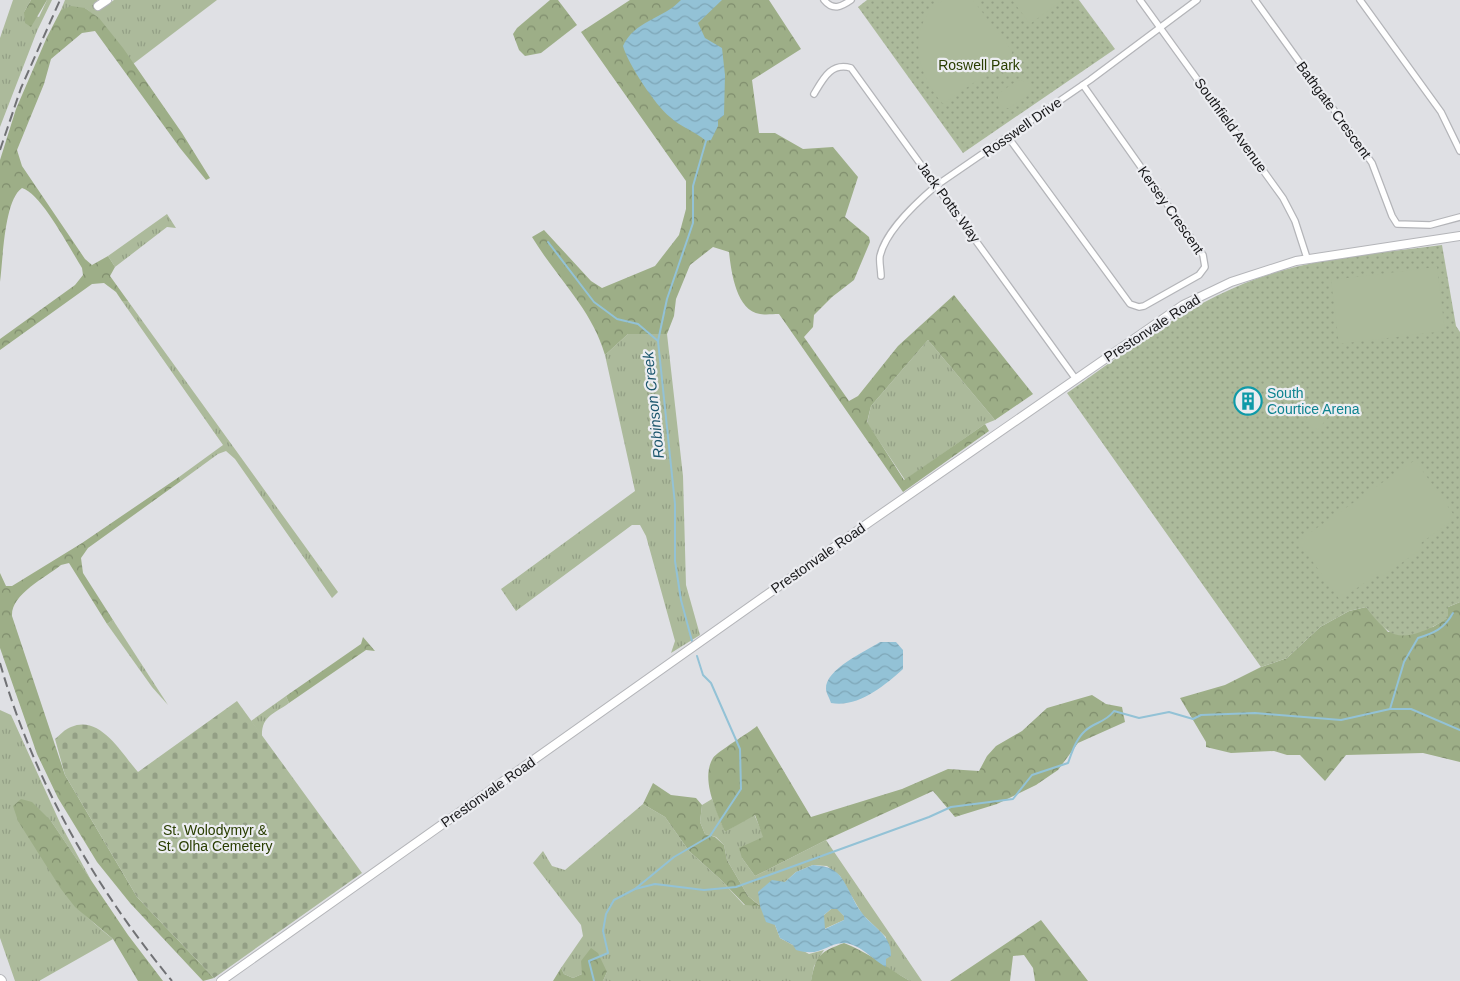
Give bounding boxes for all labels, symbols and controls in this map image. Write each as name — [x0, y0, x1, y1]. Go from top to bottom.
park label: Roswell Park — [938, 57, 1021, 73]
street label: Bathgate Crescent — [1293, 58, 1375, 162]
street label: Southfield Avenue — [1191, 75, 1271, 175]
street label: Rosswell Drive — [979, 94, 1065, 160]
street label: Jack Potts Way — [914, 158, 984, 246]
street label: Kersey Crescent — [1135, 163, 1207, 257]
street label: Prestonvale Road — [1101, 291, 1203, 365]
water label: Robinson Creek — [639, 349, 667, 459]
place label: South Courtice Arena — [1267, 385, 1360, 417]
building icon: South Courtice Arena — [1233, 386, 1263, 416]
street label: Prestonvale Road — [768, 520, 868, 596]
street label: Prestonvale Road — [438, 754, 538, 830]
park label: St. Wolodymyr & St. Olha Cemetery — [157, 822, 273, 854]

